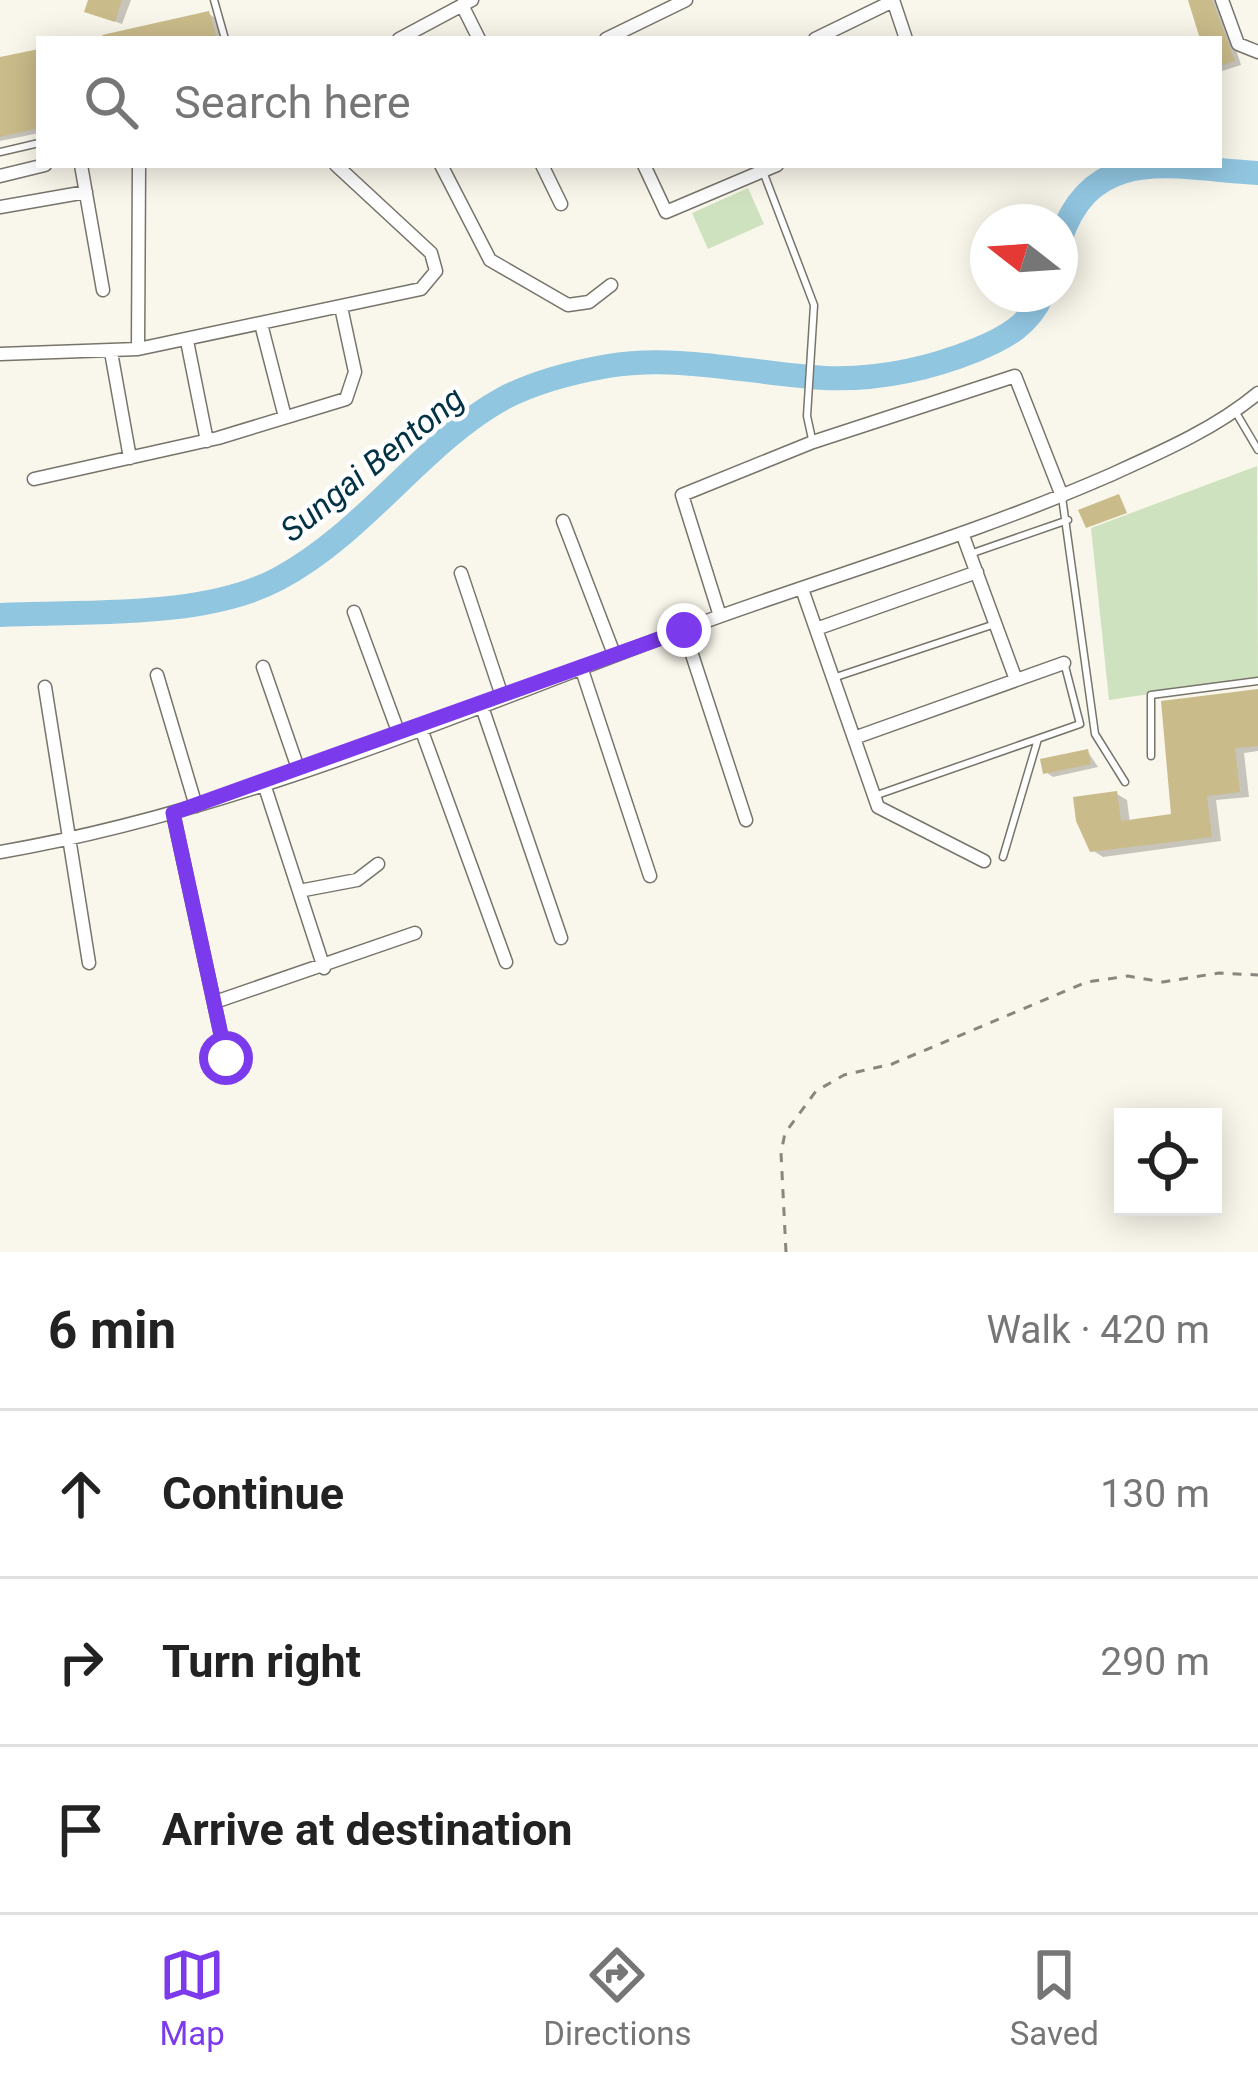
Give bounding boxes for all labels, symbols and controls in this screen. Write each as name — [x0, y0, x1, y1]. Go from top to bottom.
search box — [36, 36, 1222, 168]
icon: search — [78, 69, 144, 135]
text: Search here — [174, 76, 411, 129]
north arrow — [970, 204, 1078, 312]
water label: Sungai Bentong — [273, 378, 471, 550]
route end — [657, 603, 711, 657]
route start — [199, 1031, 253, 1085]
map controls — [1114, 1108, 1222, 1216]
button: locate — [1114, 1108, 1222, 1216]
text: 6 min — [48, 1301, 176, 1360]
text: Walk · 420 m — [986, 1307, 1210, 1353]
icon: ahead — [48, 1461, 114, 1527]
text: Continue — [162, 1467, 344, 1520]
text: 130 m — [1100, 1471, 1210, 1517]
icon: right — [48, 1629, 114, 1695]
text: Turn right — [162, 1635, 361, 1688]
text: 290 m — [1100, 1639, 1210, 1685]
icon: arrive — [48, 1797, 114, 1863]
text: Arrive at destination — [162, 1803, 573, 1856]
tab: Map — [159, 1942, 225, 2053]
tab: Directions — [543, 1942, 692, 2053]
tab: Saved — [1010, 1942, 1099, 2053]

